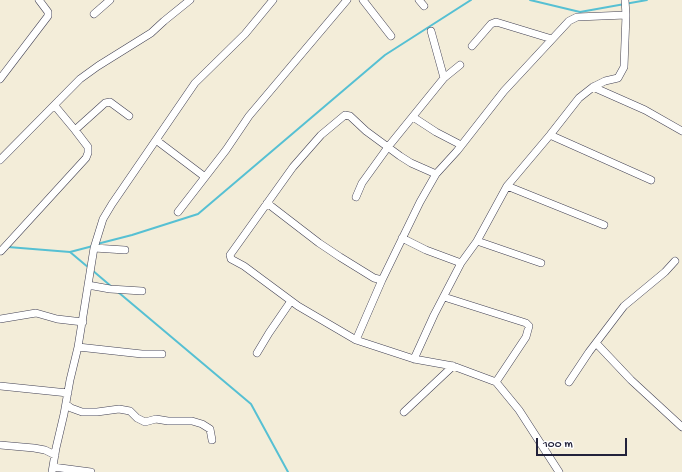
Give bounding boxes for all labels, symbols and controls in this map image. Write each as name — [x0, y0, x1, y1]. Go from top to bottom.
scale bar — [538, 430, 629, 456]
text: 100 m — [543, 438, 573, 452]

